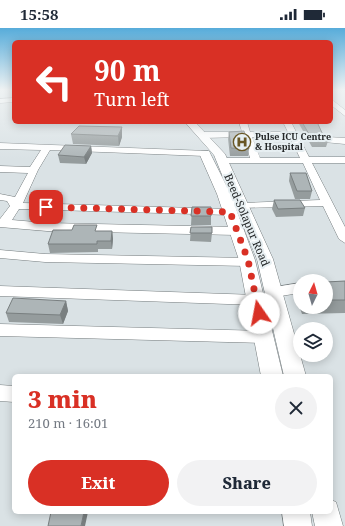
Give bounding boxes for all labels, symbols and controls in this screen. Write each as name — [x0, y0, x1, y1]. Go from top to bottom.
text: 15:58 — [20, 4, 58, 24]
text: 90 m — [94, 51, 161, 89]
icon: left — [28, 56, 80, 108]
text: Turn left — [94, 87, 169, 111]
place label: Pulse ICU Centre & Hospital — [255, 130, 331, 153]
hospital icon: Pulse ICU Centre & Hospital — [232, 132, 252, 152]
street label: Beed-Solapur Road — [221, 171, 274, 269]
pin — [29, 190, 63, 224]
icon: arrive — [35, 196, 57, 218]
north arrow — [293, 274, 333, 314]
map controls — [293, 274, 333, 362]
position arrow — [238, 292, 280, 334]
button: layers — [293, 322, 333, 362]
text: 3 min — [28, 382, 97, 415]
button: close — [275, 387, 317, 429]
text: 210 m · 16:01 — [28, 414, 108, 432]
button: Exit — [28, 460, 169, 506]
button: Share — [177, 460, 317, 506]

